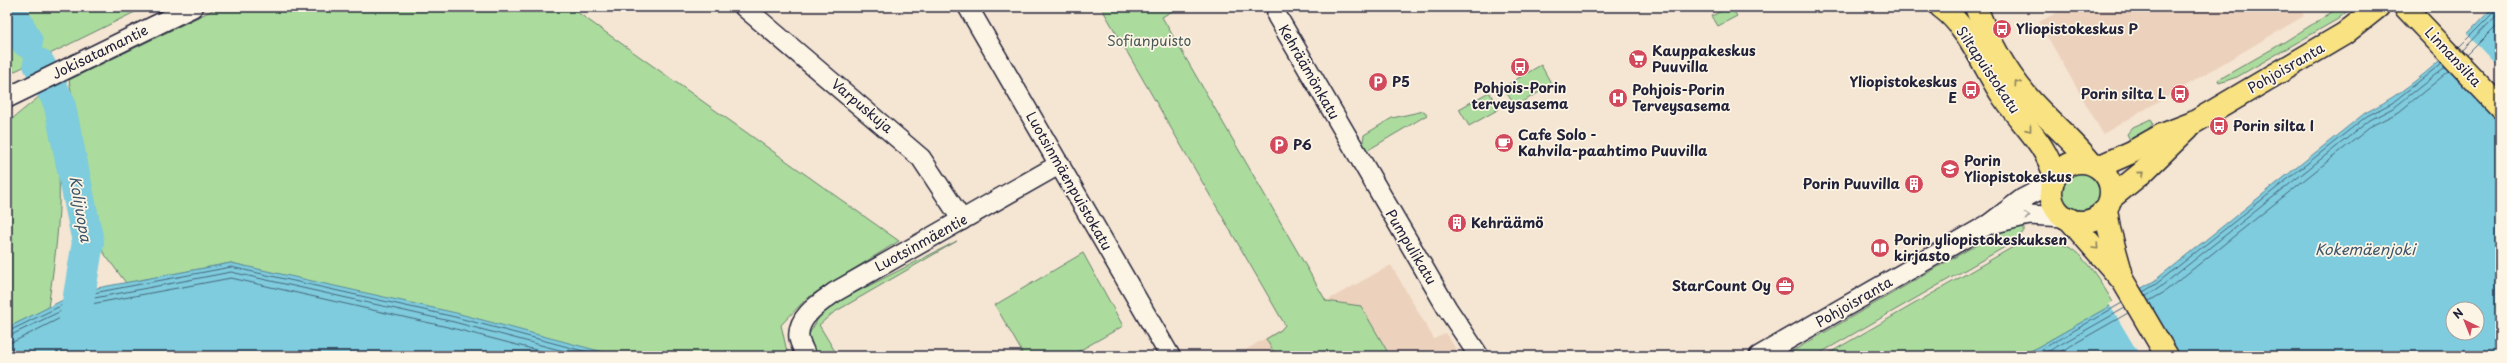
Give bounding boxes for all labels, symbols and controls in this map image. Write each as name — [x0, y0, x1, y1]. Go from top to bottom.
bus stop icon: Yliopistokeskus P — [1991, 18, 2013, 40]
place label: Yliopistokeskus P — [2016, 18, 2138, 39]
street label: Jokisatamantie — [48, 19, 151, 84]
street label: Kehräämönkatu — [1274, 20, 1345, 123]
street label: Siltapuistokatu — [1951, 22, 2025, 118]
street label: Linnansilta — [2420, 22, 2487, 91]
park label: Sofianpuisto — [1107, 30, 1192, 51]
street label: Pohjoisranta — [2244, 37, 2328, 98]
place label: Kauppakeskus Puuvilla — [1652, 40, 1756, 77]
supermarket icon: Kauppakeskus Puuvilla — [1627, 48, 1649, 70]
bus stop icon: Pohjois-Porin terveysasema — [1509, 56, 1531, 78]
parking icon: P5 — [1367, 71, 1389, 93]
place label: P5 — [1392, 71, 1410, 92]
place label: Yliopistokeskus E — [1849, 71, 1957, 108]
street label: Varpuskuja — [827, 73, 898, 138]
place label: Pohjois-Porin terveysasema — [1471, 77, 1569, 114]
place label: Pohjois-Porin Terveysasema — [1632, 79, 1731, 116]
bus stop icon: Yliopistokeskus E — [1960, 79, 1982, 101]
one-way arrow — [2015, 81, 2022, 88]
place label: Porin silta L — [2081, 83, 2166, 104]
bus stop icon: Porin silta L — [2169, 83, 2191, 105]
hospital icon: Pohjois-Porin Terveysasema — [1607, 87, 1629, 109]
street label: Luotsinmäenpuistokatu — [1021, 108, 1118, 254]
bus stop icon: Porin silta I — [2208, 115, 2230, 137]
place label: Porin silta I — [2233, 115, 2314, 136]
place label: Cafe Solo - Kahvila-paahtimo Puuvilla — [1518, 124, 1708, 161]
one-way arrow — [2024, 124, 2031, 132]
cafe icon: Cafe Solo - Kahvila-paahtimo Puuvilla — [1493, 132, 1515, 154]
parking icon: P6 — [1268, 134, 1290, 156]
place label: P6 — [1293, 134, 1312, 155]
place label: Porin Yliopistokeskus — [1964, 150, 2072, 187]
school or university icon: Porin Yliopistokeskus — [1939, 158, 1961, 180]
one-way arrow — [2137, 171, 2144, 178]
place label: Porin Puuvilla — [1803, 173, 1901, 194]
building icon: Porin Puuvilla — [1903, 173, 1925, 195]
water label: Kolijuopa — [64, 174, 99, 244]
street label: Pumpulikatu — [1381, 205, 1442, 288]
street label: Luotsinmäentie — [871, 209, 971, 277]
building icon: Kehräämö — [1446, 212, 1468, 234]
place label: Kehräämö — [1471, 212, 1544, 233]
one-way arrow — [2024, 212, 2030, 221]
place label: Porin yliopistokeskuksen kirjasto — [1894, 229, 2067, 266]
library icon: Porin yliopistokeskuksen kirjasto — [1869, 237, 1891, 259]
water label: Kokemäenjoki — [2315, 237, 2418, 260]
one-way arrow — [2091, 242, 2098, 250]
street label: Pohjoisranta — [1812, 271, 1896, 332]
place label: StarCount Oy — [1672, 275, 1771, 296]
office icon: StarCount Oy — [1774, 275, 1796, 297]
north arrow — [2445, 301, 2485, 341]
text: N — [2449, 304, 2467, 323]

